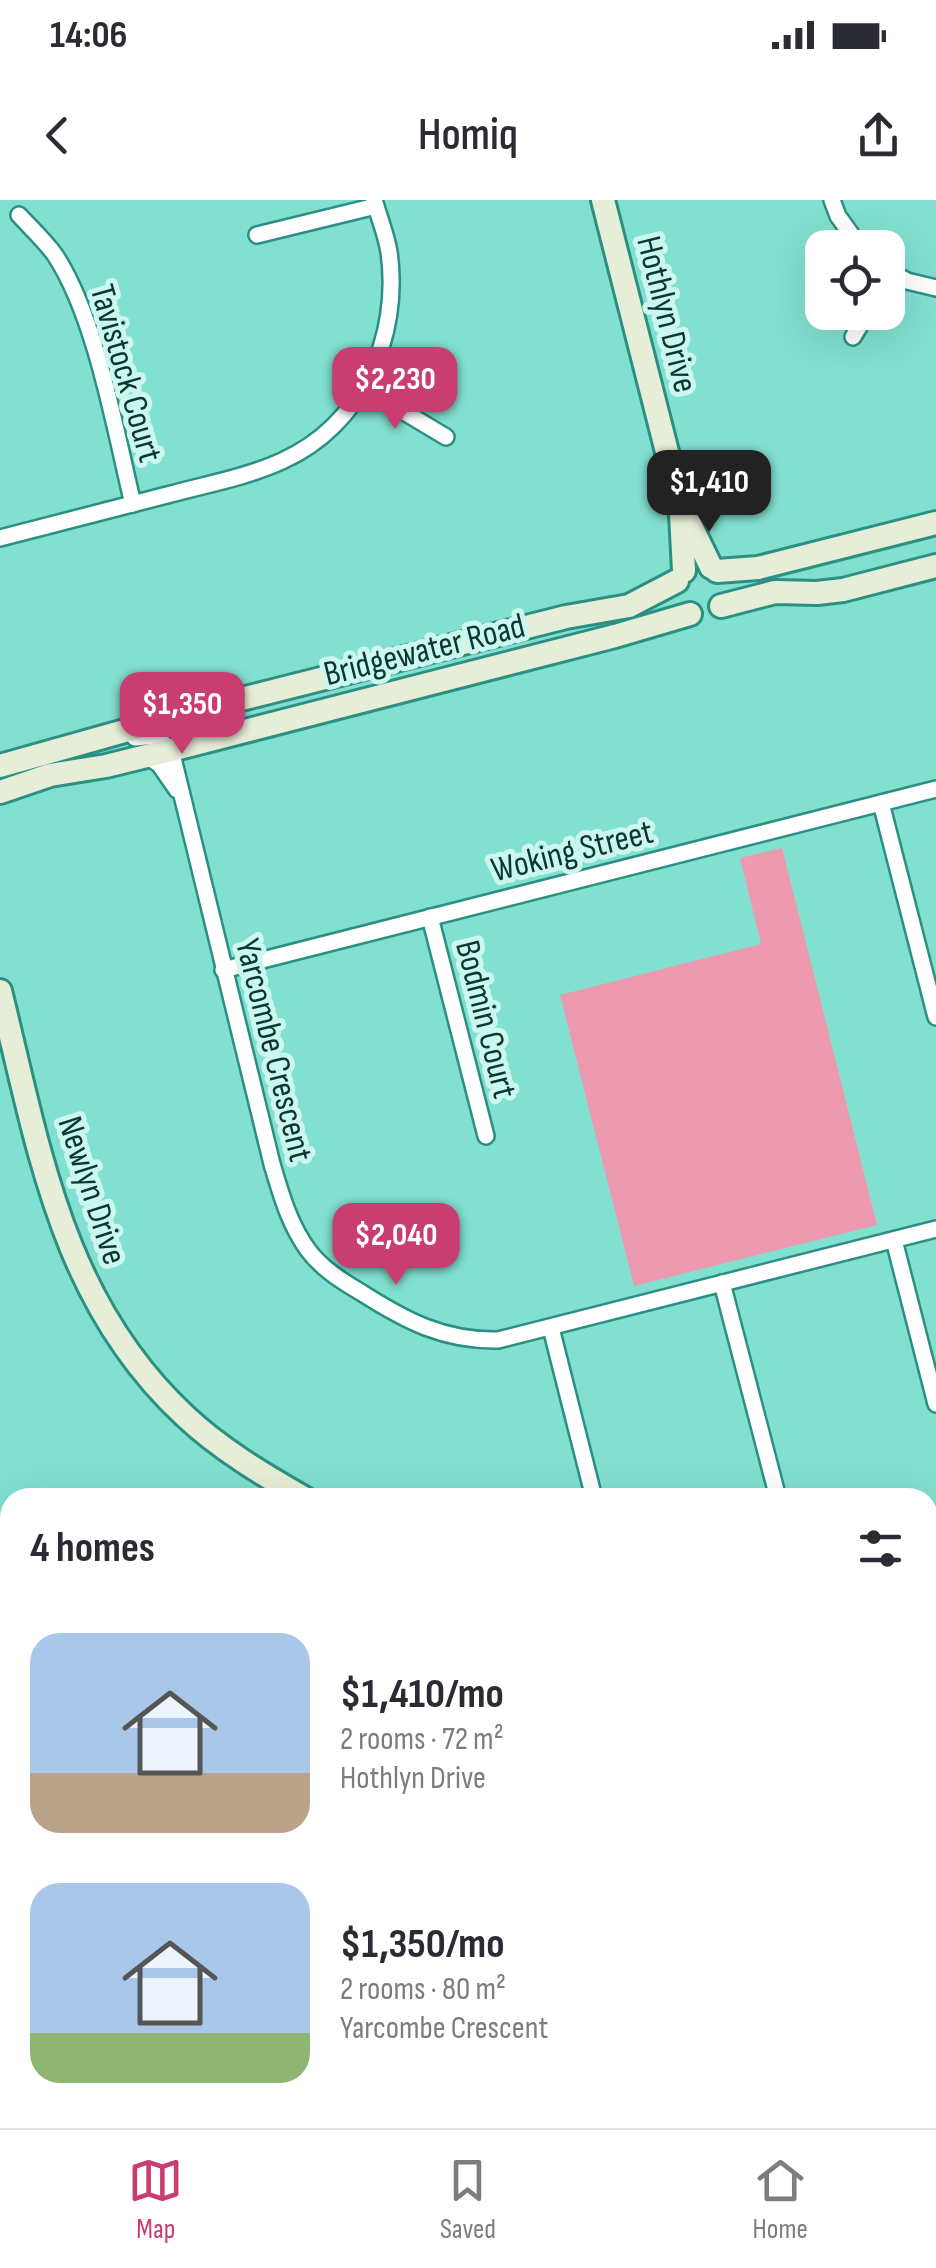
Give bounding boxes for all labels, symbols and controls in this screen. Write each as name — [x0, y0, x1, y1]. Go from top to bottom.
text: 14:06 — [50, 13, 127, 58]
icon: back — [30, 108, 85, 163]
text: Homiq — [418, 108, 518, 163]
icon: share — [851, 108, 906, 163]
map controls — [805, 230, 905, 330]
button: locate — [805, 230, 905, 330]
street label: Hothlyn Drive — [626, 232, 707, 397]
street label: Tavistock Court — [80, 280, 171, 467]
pin: $2,230 — [314, 347, 476, 432]
text: $2,230 — [354, 360, 436, 399]
pin: $1,410 — [628, 450, 790, 535]
text: $1,410 — [669, 463, 749, 502]
street label: Bridgewater Road — [319, 605, 529, 696]
pin: $1,350 — [101, 672, 263, 757]
text: $1,350 — [142, 685, 222, 724]
street label: Woking Street — [487, 811, 658, 892]
street label: Yarcombe Crescent — [225, 935, 322, 1166]
street label: Bodmin Court — [445, 936, 526, 1103]
street label: Newlyn Drive — [47, 1111, 136, 1270]
pin: $2,040 — [315, 1203, 477, 1288]
text: $2,040 — [355, 1216, 437, 1255]
icon: filters — [853, 1521, 908, 1576]
text: 4 homes — [30, 1523, 155, 1574]
text: $1,410/mo — [340, 1669, 504, 1720]
icon: home — [110, 1673, 230, 1793]
text: 2 rooms · 72 m² — [340, 1720, 504, 1759]
text: Hothlyn Drive — [340, 1759, 486, 1798]
text: $1,350/mo — [340, 1919, 504, 1970]
icon: home — [110, 1923, 230, 2043]
text: 2 rooms · 80 m² — [340, 1970, 506, 2009]
text: Yarcombe Crescent — [340, 2009, 548, 2048]
tab: Map — [128, 2153, 183, 2246]
tab: Saved — [440, 2153, 496, 2246]
tab: Home — [753, 2153, 808, 2246]

